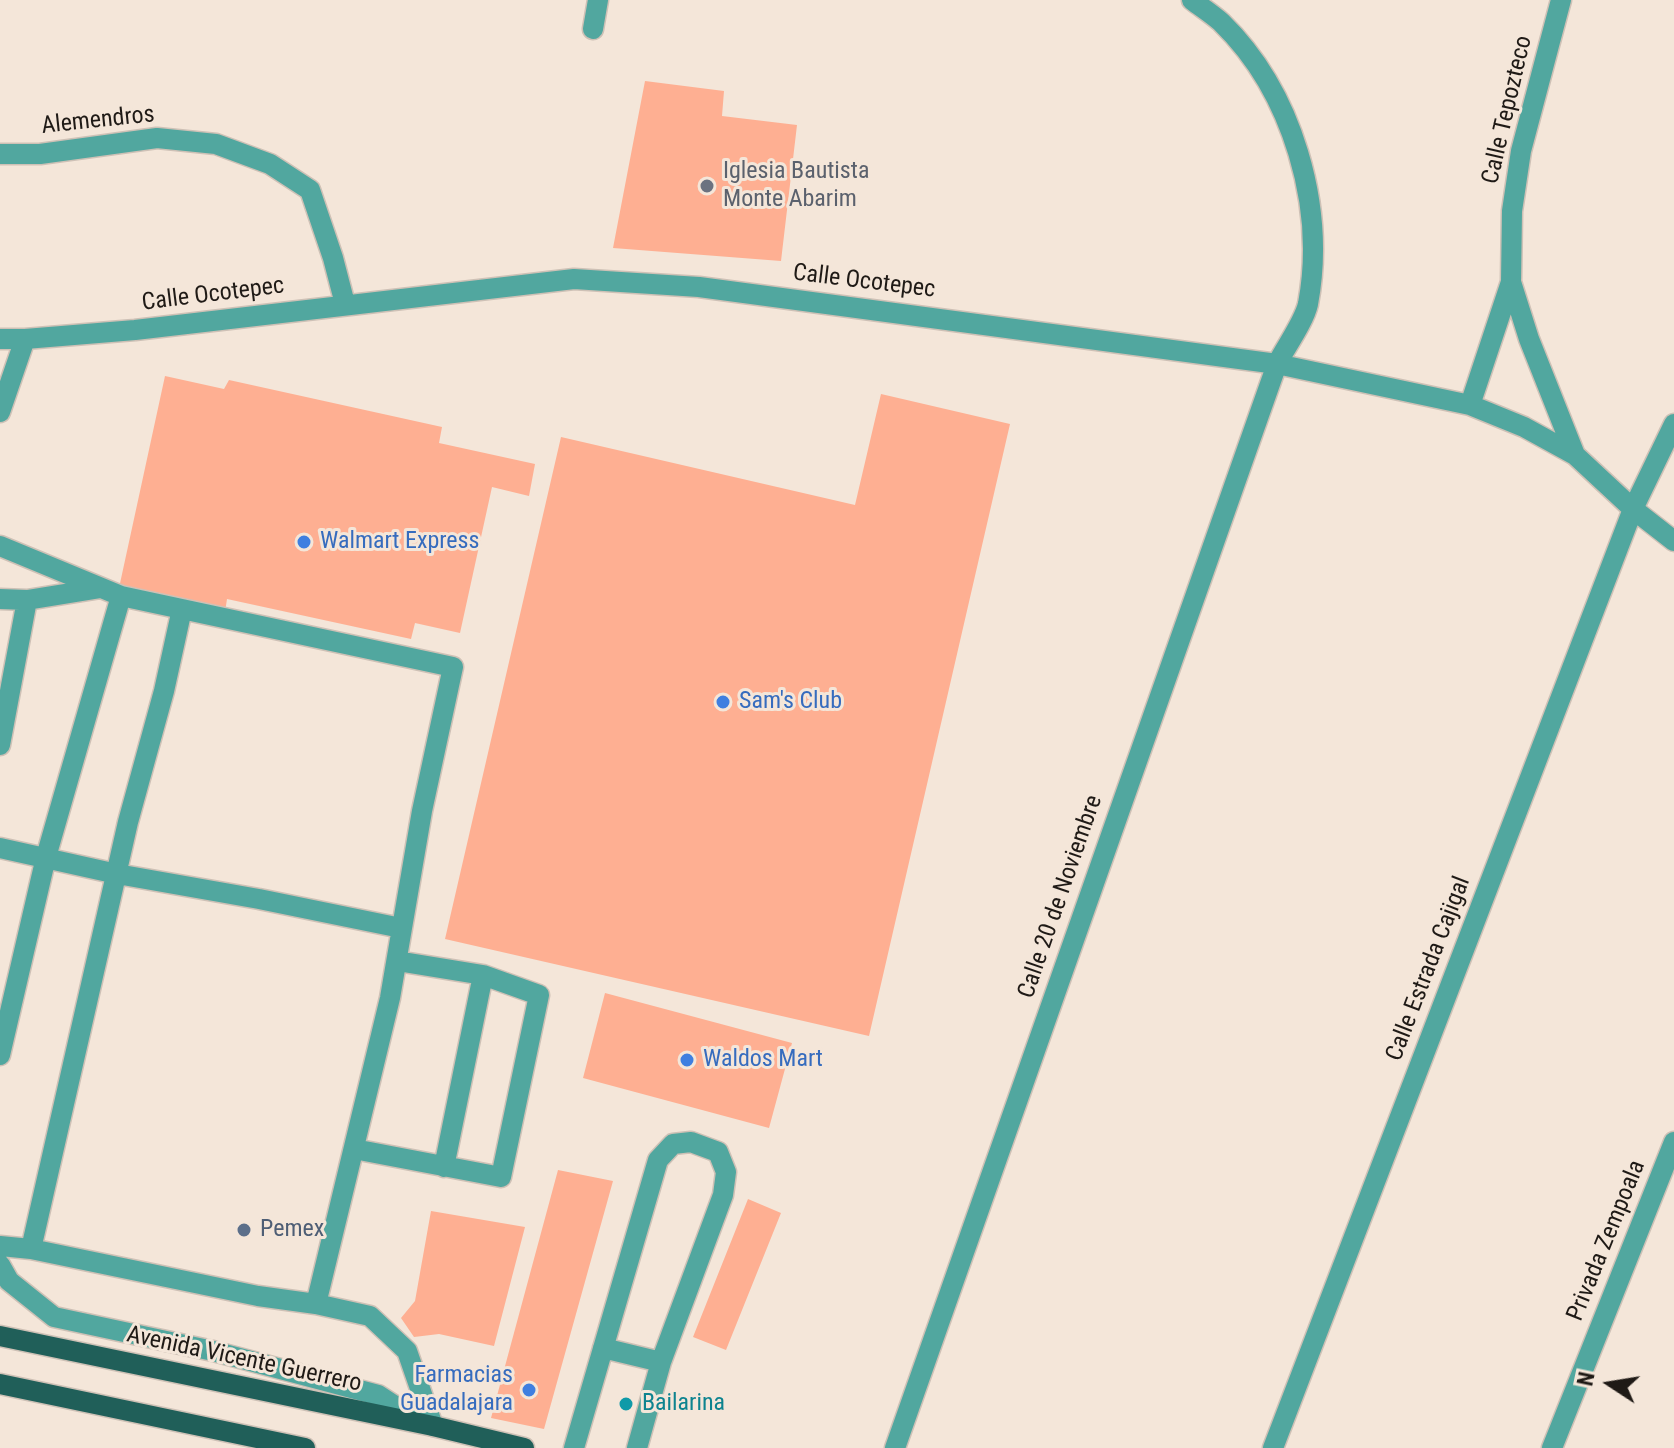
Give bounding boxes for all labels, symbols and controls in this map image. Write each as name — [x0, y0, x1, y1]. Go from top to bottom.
street label: Calle Tepozteco — [1477, 33, 1539, 187]
street label: Alemendros — [40, 101, 156, 141]
place label: Iglesia Bautista Monte Abarim — [723, 158, 869, 214]
marker: Iglesia Bautista Monte Abarim — [698, 177, 716, 195]
street label: Calle Ocotepec — [791, 259, 937, 305]
street label: Calle Ocotepec — [140, 272, 286, 318]
place label: Walmart Express — [320, 528, 480, 556]
marker: Walmart Express — [295, 533, 313, 551]
place label: Sam's Club — [739, 688, 842, 716]
marker: Sam's Club — [714, 693, 732, 711]
street label: Calle 20 de Noviembre — [1013, 792, 1109, 1002]
street label: Calle Estrada Cajigal — [1381, 873, 1477, 1065]
place label: Waldos Mart — [703, 1046, 823, 1074]
marker: Waldos Mart — [678, 1051, 696, 1069]
street label: Privada Zempoala — [1562, 1157, 1652, 1325]
place label: Pemex — [260, 1216, 324, 1244]
marker: Pemex — [235, 1221, 253, 1239]
street label: Avenida Vicente Guerrero — [124, 1321, 364, 1399]
north arrow — [1570, 1344, 1650, 1424]
place label: Farmacias Guadalajara — [400, 1362, 513, 1418]
text: N — [1572, 1370, 1600, 1388]
marker: Farmacias Guadalajara — [520, 1381, 538, 1399]
place label: Bailarina — [642, 1390, 725, 1418]
marker: Bailarina — [617, 1395, 635, 1413]

